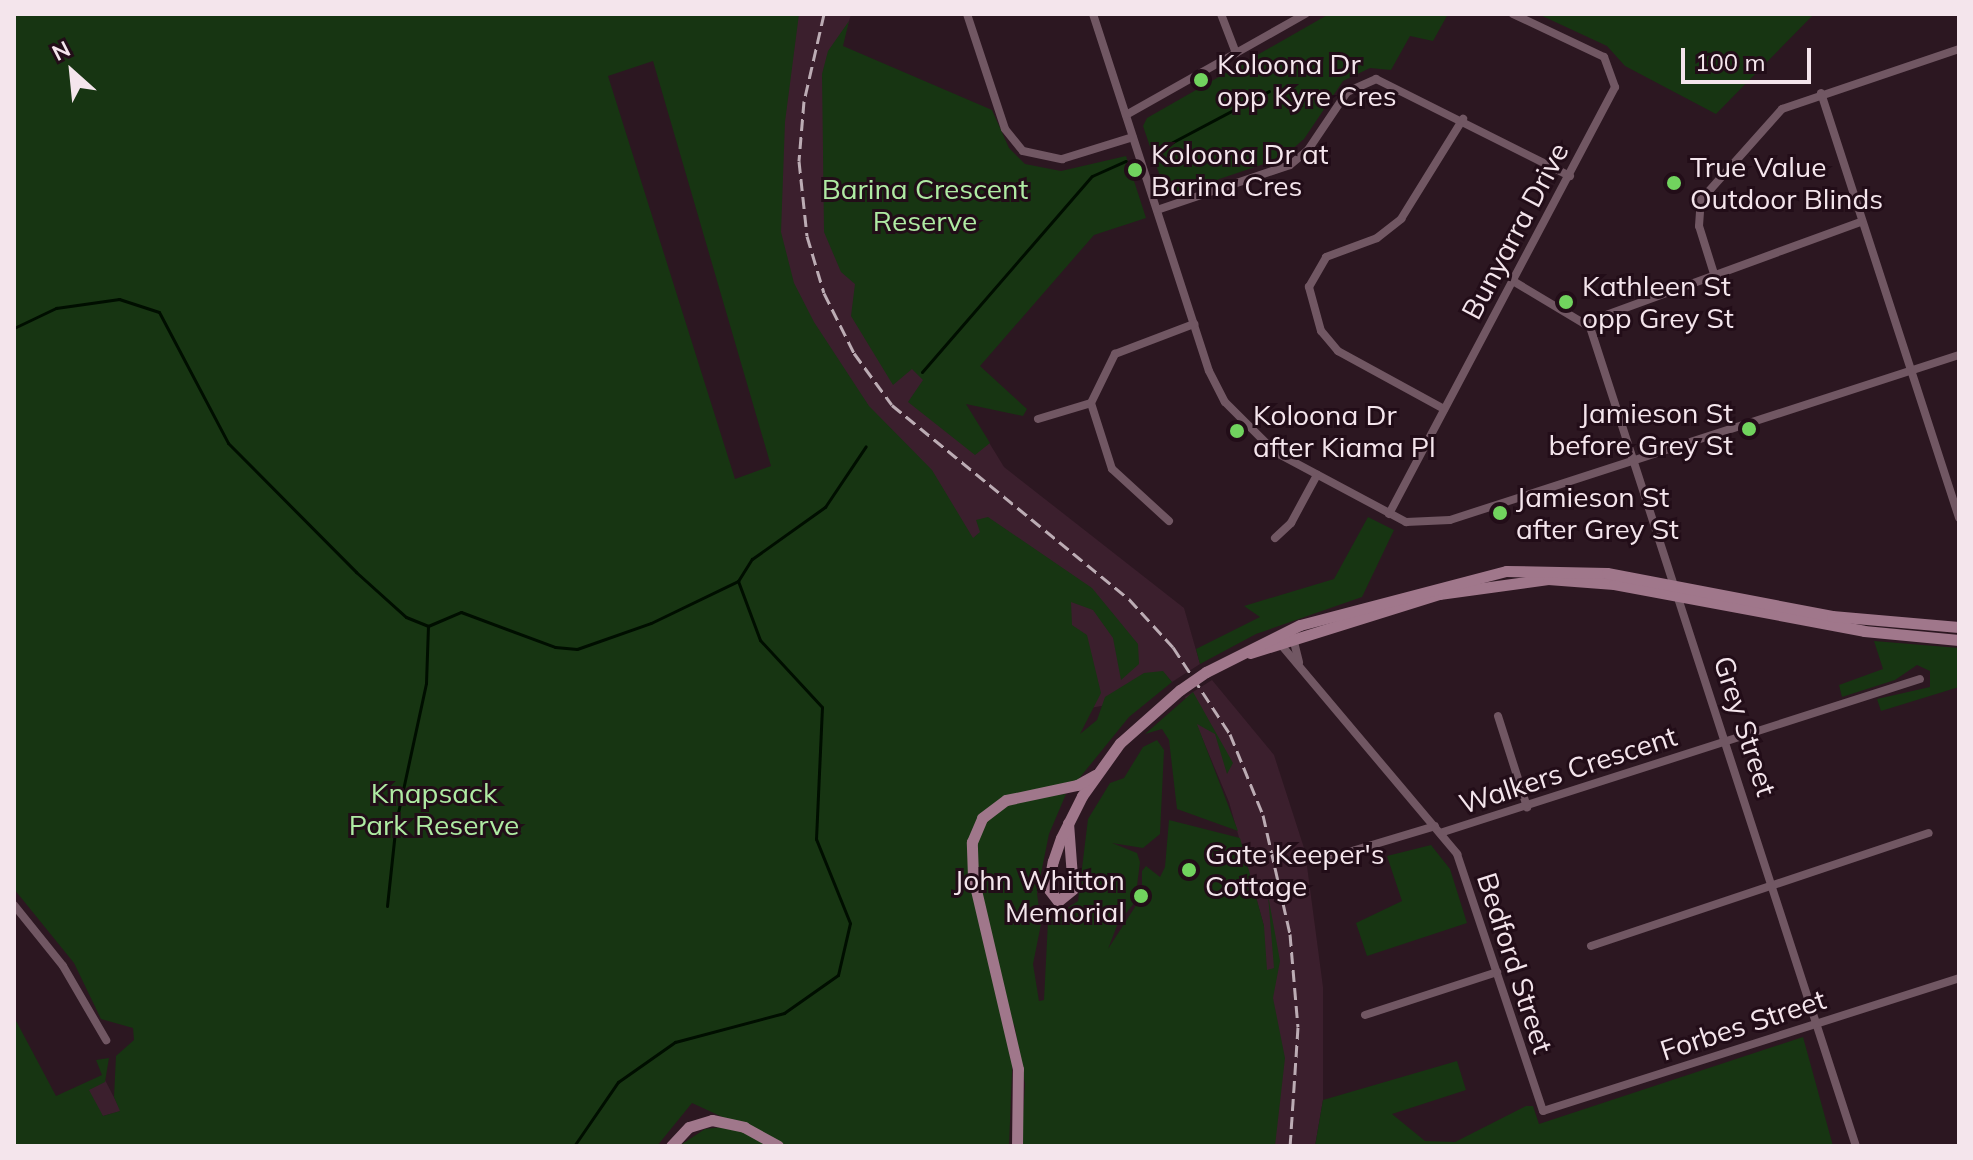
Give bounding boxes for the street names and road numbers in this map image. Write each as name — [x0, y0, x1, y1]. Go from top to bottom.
street label: Bunyarra Drive — [1454, 137, 1576, 325]
street label: Grey Street — [1707, 652, 1783, 800]
street label: Walkers Crescent — [1455, 719, 1681, 821]
street label: Bedford Street — [1470, 869, 1560, 1057]
street label: Forbes Street — [1656, 982, 1830, 1068]

